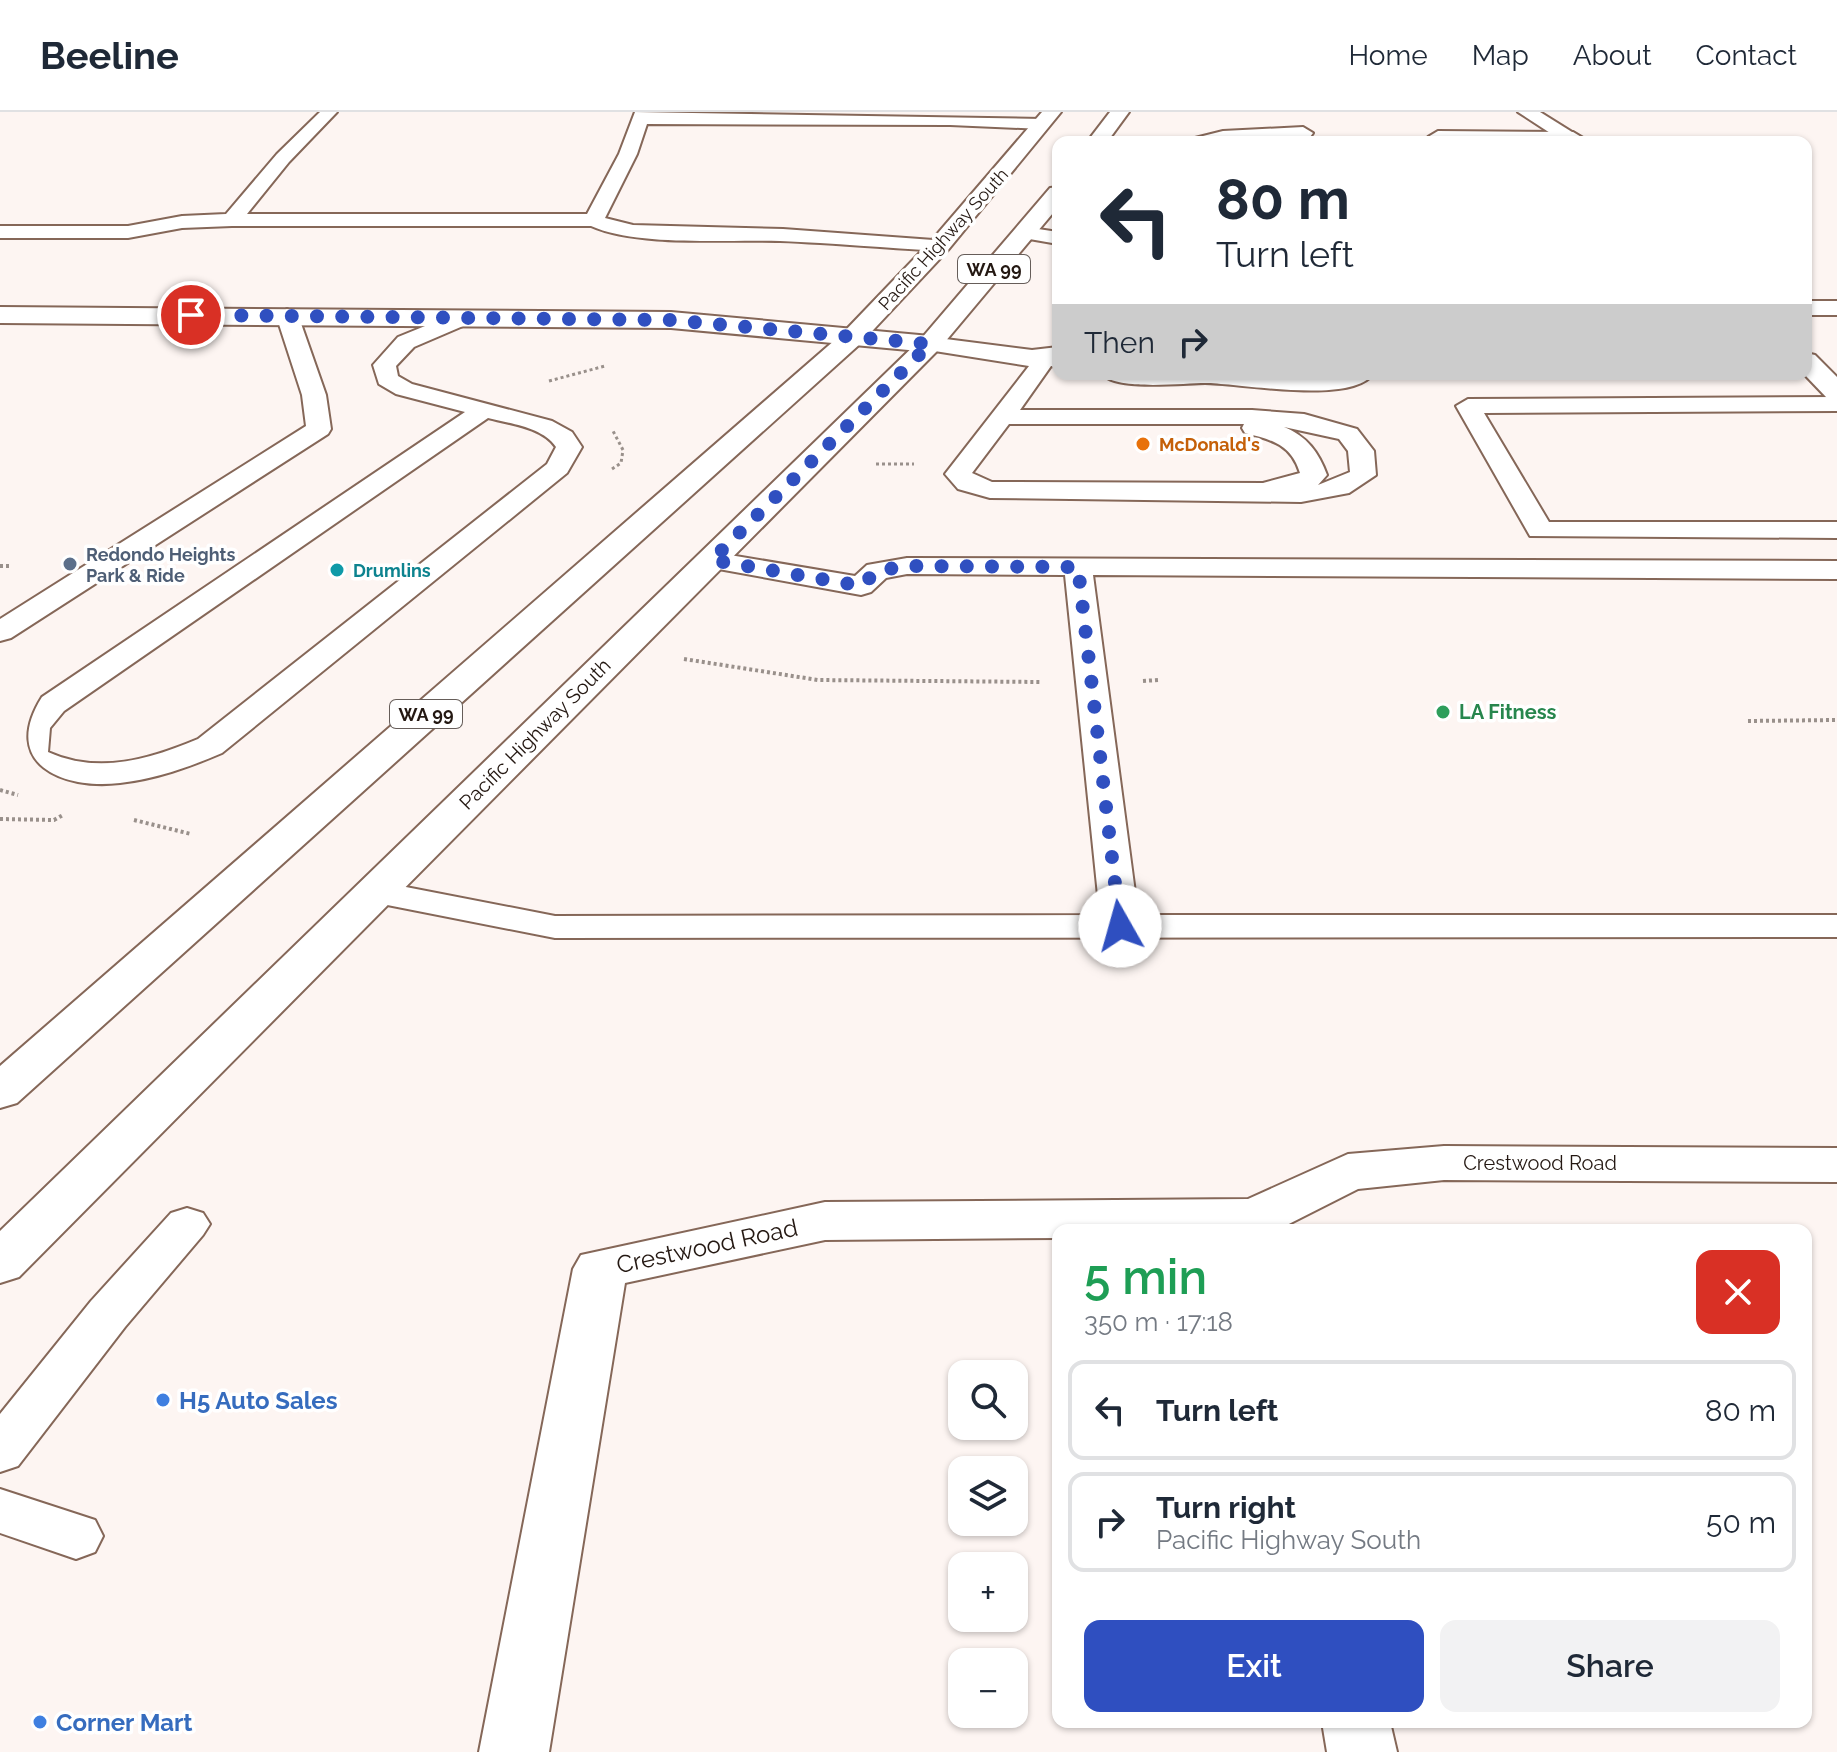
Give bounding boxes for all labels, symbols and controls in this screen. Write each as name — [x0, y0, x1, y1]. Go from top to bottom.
text: Beeline — [40, 33, 179, 78]
text: Home — [1348, 39, 1428, 72]
text: Map — [1472, 39, 1529, 72]
text: About — [1573, 39, 1652, 72]
text: Contact — [1696, 39, 1797, 72]
street label: Pacific Highway South — [874, 164, 1012, 314]
text: 80 m — [1216, 166, 1350, 232]
icon: left — [1084, 168, 1188, 272]
text: Turn left — [1216, 233, 1354, 275]
road number: WA 99 — [958, 255, 1030, 283]
pin — [157, 281, 225, 349]
icon: arrive — [169, 293, 213, 337]
icon: right — [1171, 320, 1215, 364]
text: Then — [1084, 325, 1155, 360]
place label: McDonald's — [1159, 434, 1260, 455]
marker: McDonald's — [1134, 435, 1152, 453]
place label: Redondo Heights Park & Ride — [86, 544, 235, 586]
marker: Redondo Heights Park & Ride — [61, 555, 79, 573]
place label: Drumlins — [353, 560, 431, 581]
marker: Drumlins — [328, 561, 346, 579]
street label: Pacific Highway South — [454, 653, 616, 815]
road number: WA 99 — [390, 700, 462, 728]
place label: LA Fitness — [1459, 700, 1557, 724]
marker: LA Fitness — [1434, 703, 1452, 721]
position arrow — [1078, 884, 1162, 968]
street label: Crestwood Road — [1463, 1151, 1617, 1175]
street label: Crestwood Road — [614, 1213, 800, 1279]
text: 5 min — [1084, 1249, 1207, 1305]
button: close — [1696, 1250, 1780, 1334]
text: 350 m · 17:18 — [1084, 1307, 1233, 1337]
map controls — [948, 1360, 1028, 1728]
button: search — [948, 1360, 1028, 1440]
place label: H5 Auto Sales — [179, 1386, 338, 1415]
icon: left — [1088, 1388, 1132, 1432]
marker: H5 Auto Sales — [154, 1391, 172, 1409]
text: Turn left — [1156, 1393, 1278, 1428]
text: 80 m — [1705, 1393, 1776, 1428]
button: layers — [948, 1456, 1028, 1536]
text: Turn right — [1156, 1490, 1296, 1525]
icon: right — [1088, 1500, 1132, 1544]
text: 50 m — [1706, 1505, 1776, 1540]
text: Pacific Highway South — [1156, 1525, 1421, 1555]
button: + — [948, 1552, 1028, 1632]
button: Exit — [1084, 1620, 1424, 1712]
button: Share — [1440, 1620, 1780, 1712]
button: − — [948, 1648, 1028, 1728]
place label: Corner Mart — [56, 1708, 193, 1737]
marker: Corner Mart — [31, 1713, 49, 1731]

